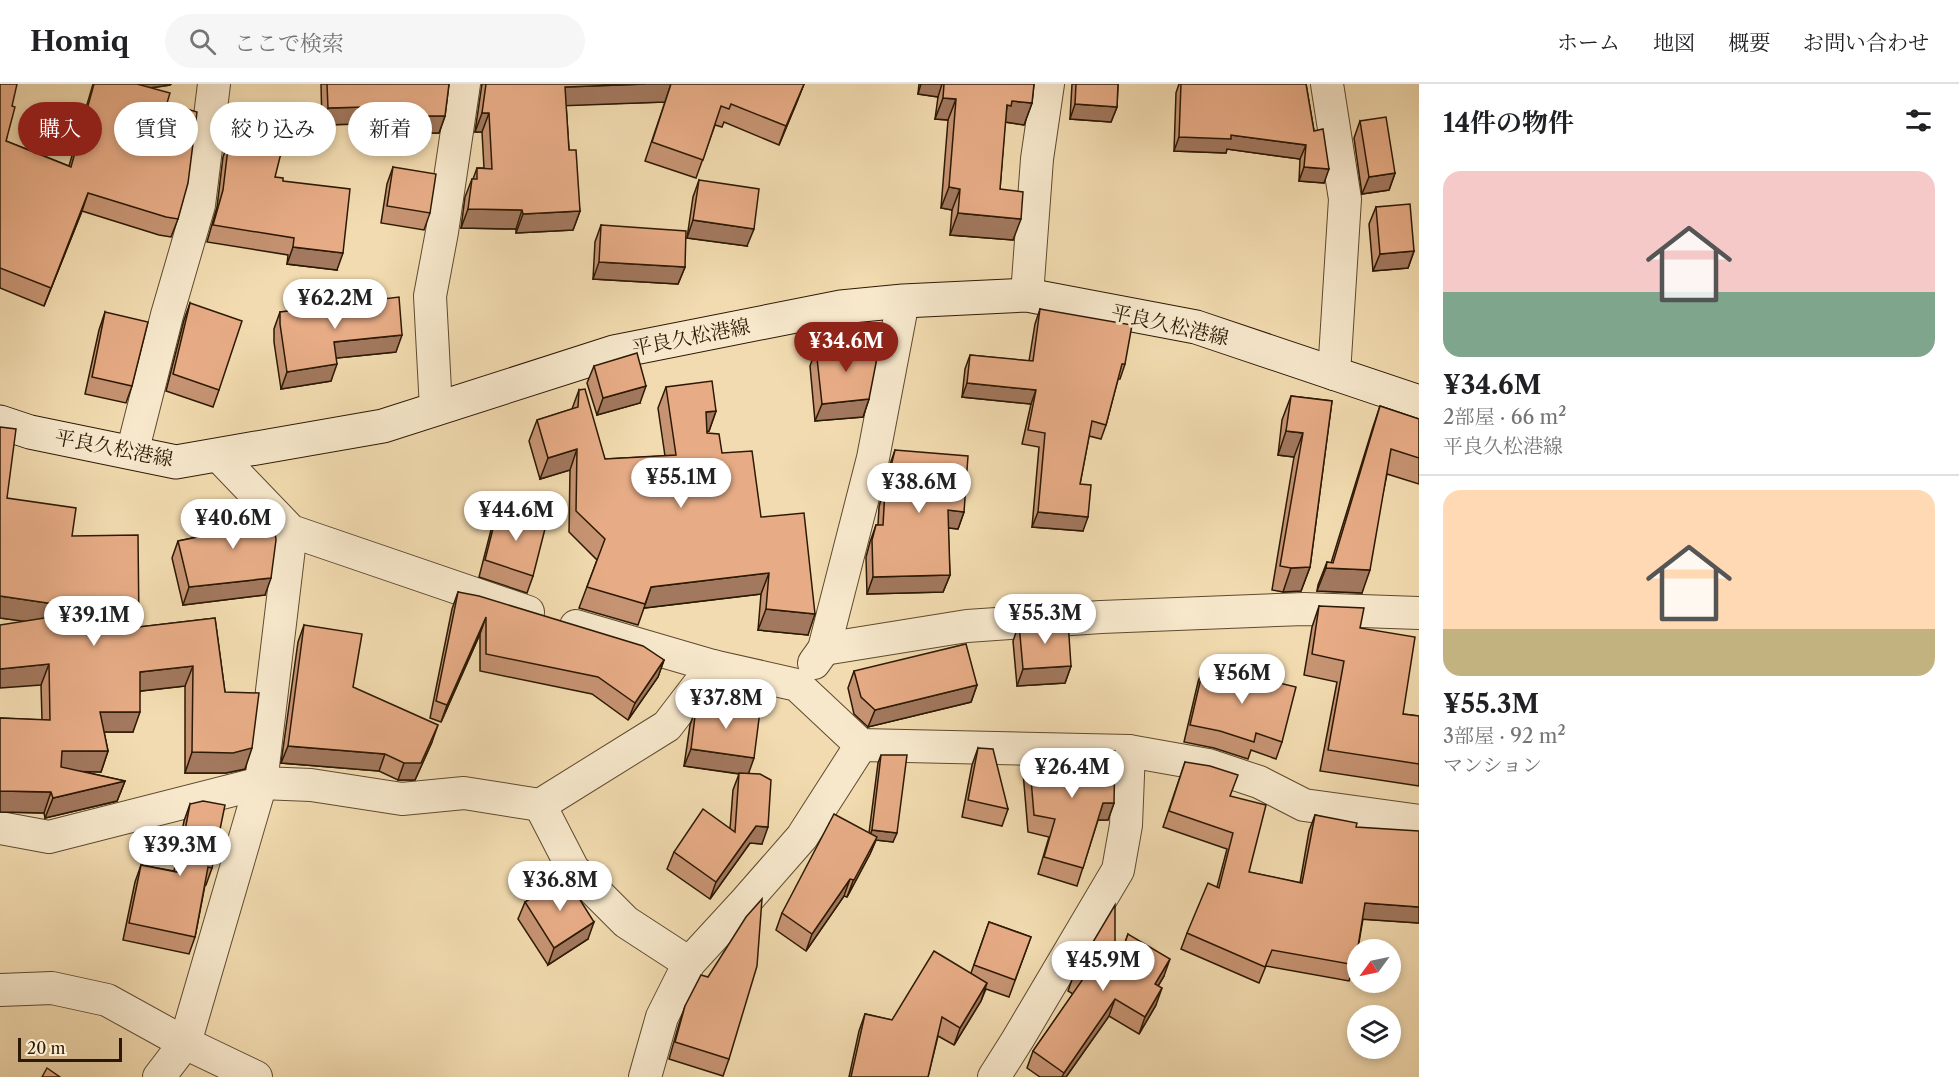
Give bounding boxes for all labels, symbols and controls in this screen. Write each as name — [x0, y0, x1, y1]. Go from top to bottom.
search box — [165, 14, 585, 68]
text: Homiq — [30, 24, 129, 58]
icon: search — [186, 25, 219, 58]
text: ここで検索 — [234, 30, 344, 57]
text: ホーム — [1557, 30, 1620, 55]
text: 地図 — [1653, 30, 1695, 55]
text: 概要 — [1728, 30, 1770, 55]
text: お問い合わせ — [1803, 30, 1929, 55]
chip: 購入 — [18, 102, 102, 156]
chip: 賃貸 — [114, 102, 198, 156]
chip: 絞り込み — [210, 102, 336, 156]
chip: 新着 — [348, 102, 432, 156]
icon: filters — [1902, 104, 1935, 137]
text: 14件の物件 — [1443, 107, 1574, 139]
icon: home — [1635, 210, 1743, 318]
pin: ¥62.2M — [286, 279, 384, 330]
text: ¥62.2M — [297, 286, 373, 310]
street label: 平良久松港線 — [1109, 300, 1231, 350]
street label: 平良久松港線 — [630, 314, 752, 360]
pin: ¥34.6M — [797, 322, 895, 373]
text: ¥34.6M — [808, 329, 884, 353]
text: ¥34.6M — [1443, 369, 1541, 401]
text: 2部屋 · 66 m² — [1443, 405, 1566, 429]
street label: 平良久松港線 — [53, 425, 175, 471]
text: 平良久松港線 — [1443, 434, 1563, 458]
pin: ¥55.1M — [632, 458, 730, 509]
pin: ¥38.6M — [870, 463, 968, 514]
text: ¥55.1M — [645, 465, 717, 489]
text: ¥38.6M — [881, 470, 957, 494]
pin: ¥44.6M — [467, 491, 565, 542]
text: ¥44.6M — [478, 498, 554, 522]
pin: ¥40.6M — [184, 499, 282, 550]
text: ¥40.6M — [195, 506, 271, 530]
icon: home — [1635, 529, 1743, 637]
pin: ¥55.3M — [996, 594, 1094, 645]
pin: ¥39.1M — [45, 596, 143, 647]
text: ¥55.3M — [1008, 601, 1082, 625]
text: ¥39.1M — [58, 603, 130, 627]
pin: ¥56M — [1206, 654, 1278, 705]
text: ¥56M — [1213, 661, 1271, 685]
pin: ¥37.8M — [677, 679, 775, 730]
text: ¥37.8M — [689, 686, 763, 710]
text: ¥55.3M — [1443, 688, 1539, 720]
text: 3部屋 · 92 m² — [1443, 724, 1566, 748]
pin: ¥26.4M — [1023, 748, 1121, 799]
text: マンション — [1443, 753, 1542, 777]
text: ¥26.4M — [1034, 755, 1110, 779]
pin: ¥39.3M — [131, 826, 229, 877]
text: ¥39.3M — [143, 833, 217, 857]
pin: ¥36.8M — [511, 861, 609, 912]
text: ¥36.8M — [522, 868, 598, 892]
north arrow — [1347, 939, 1401, 993]
map controls — [1347, 939, 1401, 1059]
pin: ¥45.9M — [1054, 941, 1152, 992]
text: ¥45.9M — [1066, 948, 1140, 972]
button: layers — [1347, 1005, 1401, 1059]
scale bar — [18, 1035, 122, 1062]
text: 20 m — [27, 1038, 66, 1058]

